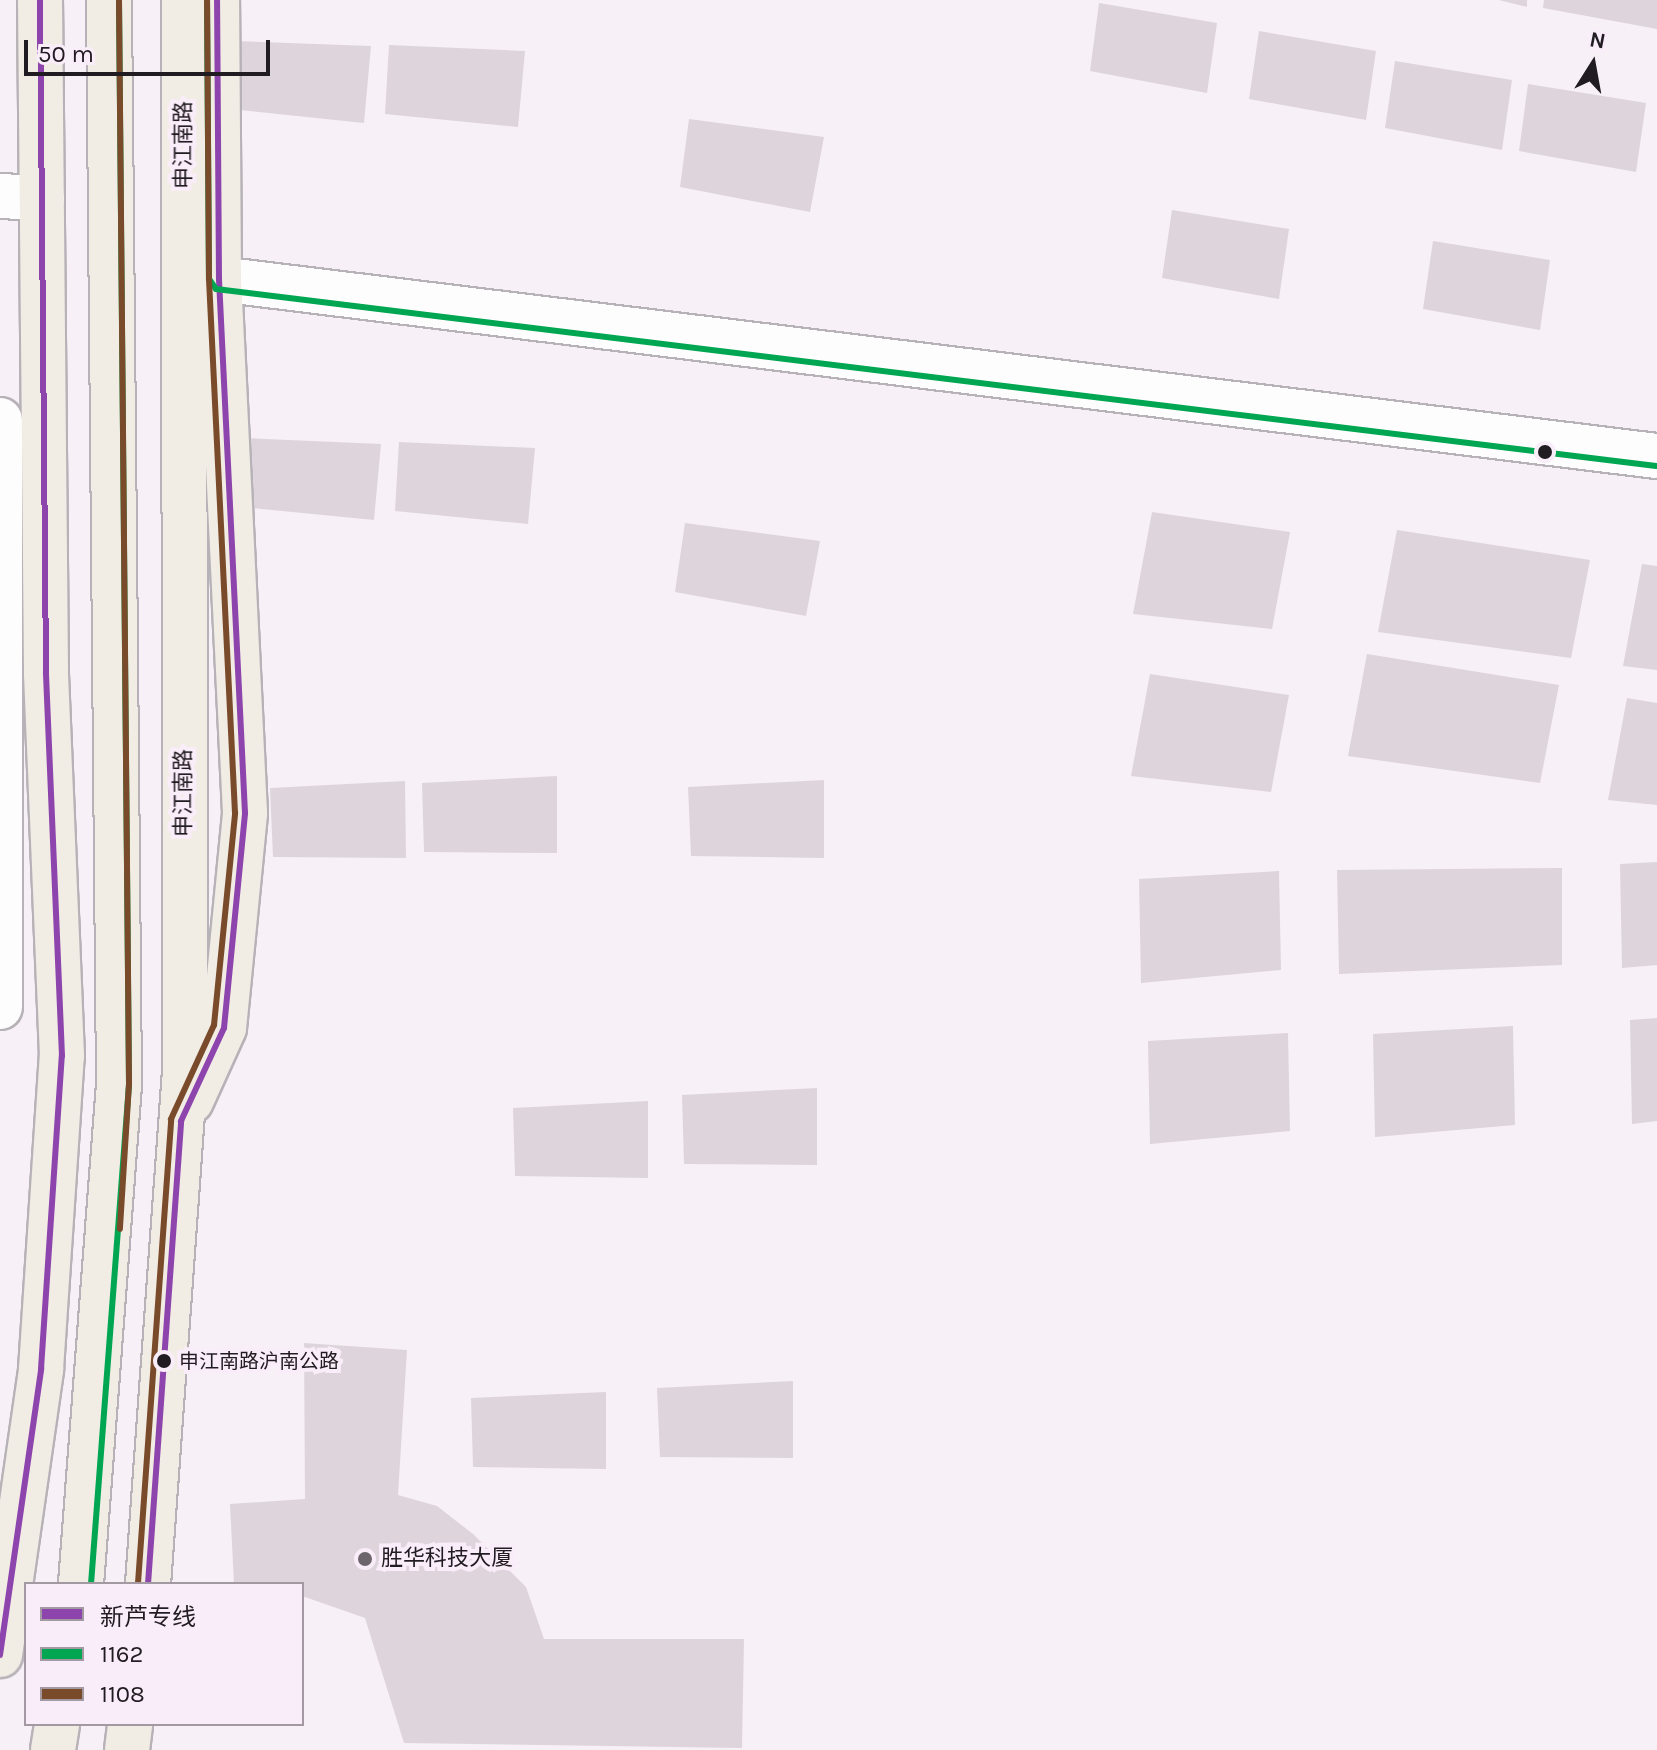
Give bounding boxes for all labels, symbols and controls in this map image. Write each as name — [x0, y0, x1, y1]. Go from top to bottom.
scale bar — [28, 24, 274, 74]
north arrow — [1553, 24, 1633, 104]
text: N — [1587, 26, 1608, 55]
text: 50 m — [38, 40, 94, 68]
street label: 申江南路 — [171, 101, 197, 189]
unlabelled marker — [1537, 444, 1553, 460]
street label: 申江南路 — [171, 749, 197, 837]
place label: 申江南路沪南公路 — [179, 1349, 339, 1373]
marker: 申江南路沪南公路 — [156, 1353, 172, 1369]
place label: 胜华科技大厦 — [381, 1546, 513, 1572]
marker: 胜华科技大厦 — [356, 1550, 374, 1568]
legend — [24, 1582, 304, 1726]
text: 新芦专线 — [100, 1603, 196, 1631]
text: 1162 — [100, 1640, 144, 1668]
text: 1108 — [100, 1680, 145, 1708]

